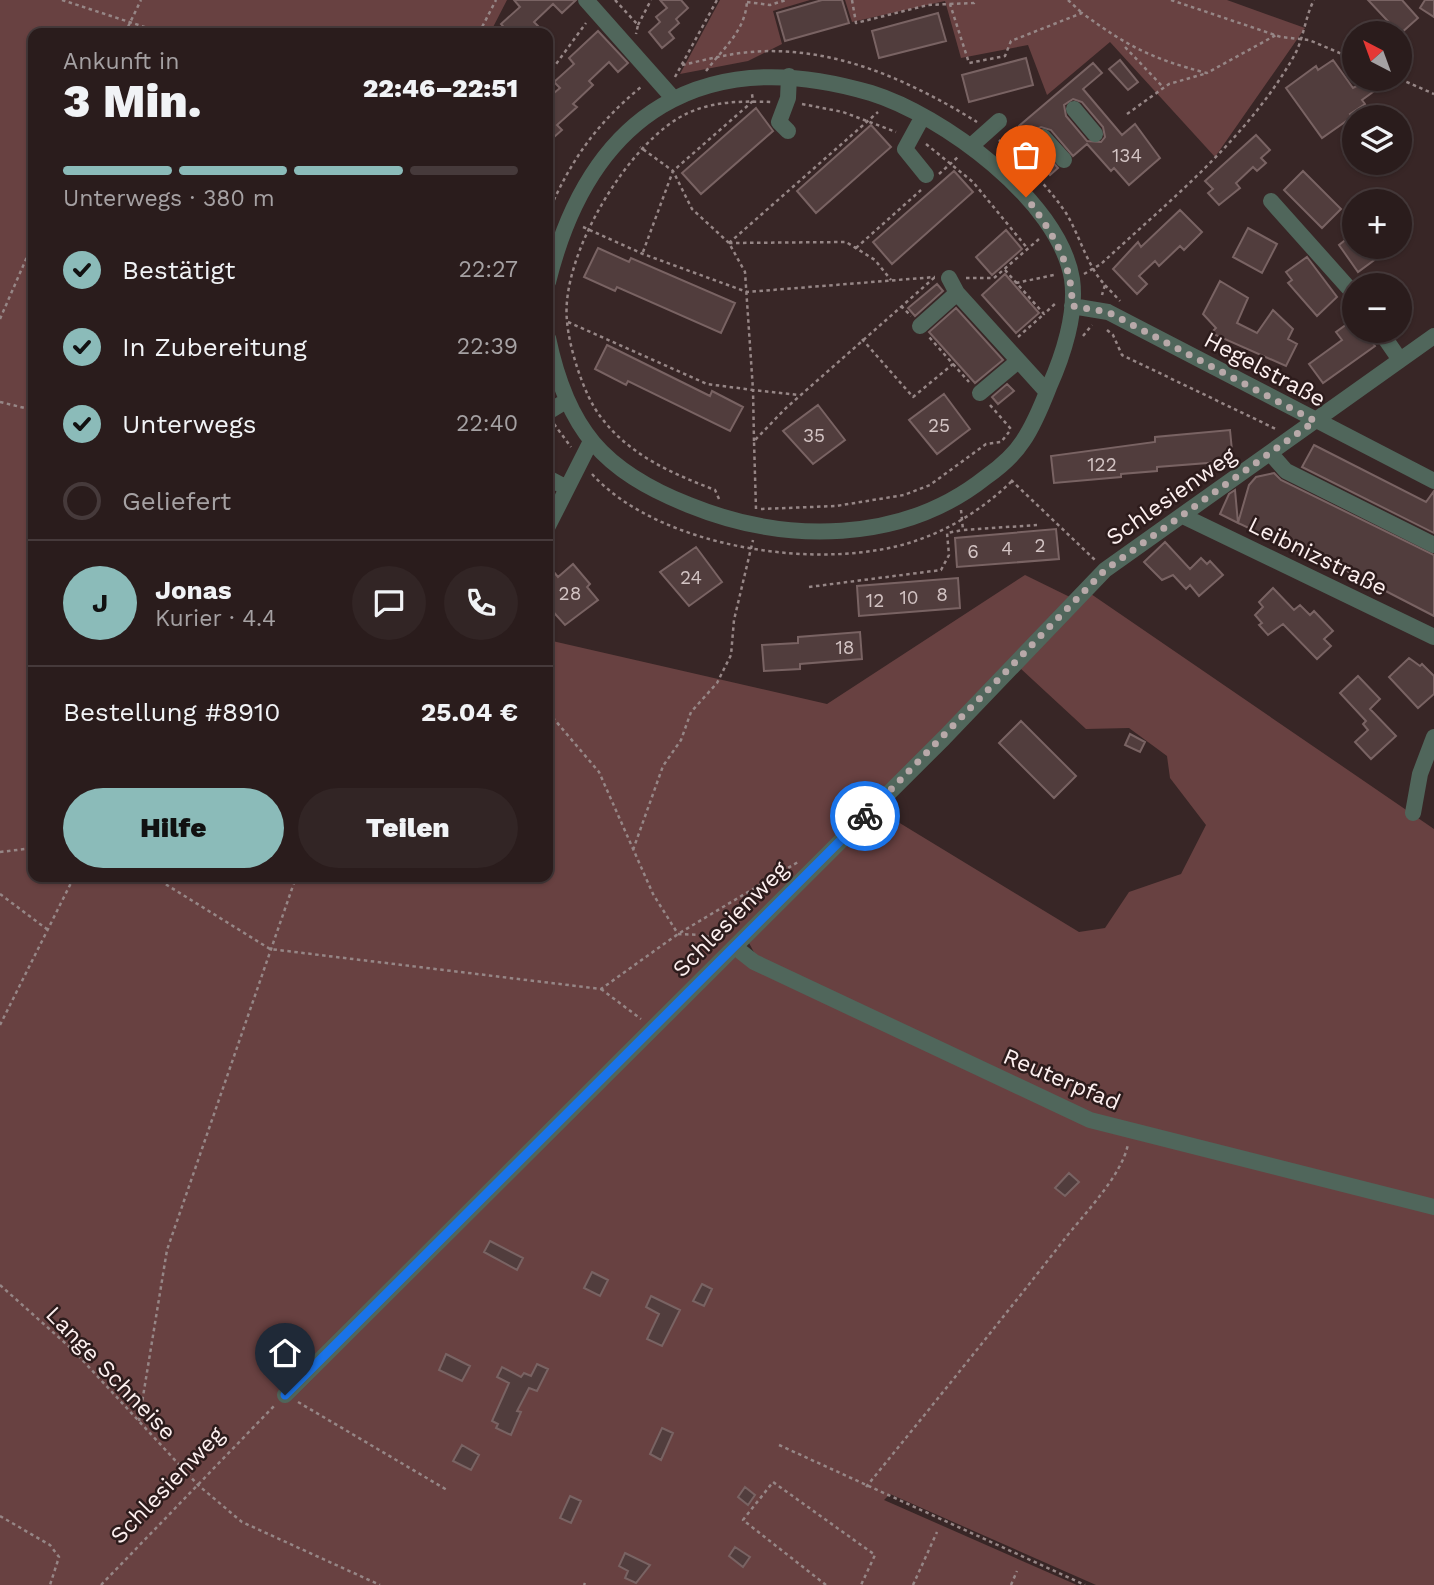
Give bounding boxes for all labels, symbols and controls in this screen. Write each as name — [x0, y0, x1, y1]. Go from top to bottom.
north arrow — [1342, 21, 1412, 91]
map controls — [1342, 21, 1412, 343]
text: Ankunft in — [63, 48, 179, 75]
text: 22:46–22:51 — [363, 73, 518, 103]
text: 3 Min. — [63, 74, 202, 128]
button: layers — [1342, 105, 1412, 175]
pin — [996, 125, 1056, 197]
icon: bag — [1007, 136, 1045, 174]
house number: 134 — [1112, 144, 1142, 167]
text: Unterwegs · 380 m — [63, 185, 275, 212]
button: + — [1342, 189, 1412, 259]
icon: check — [63, 251, 101, 289]
text: Bestätigt — [122, 255, 235, 285]
text: 22:27 — [459, 256, 518, 283]
button: − — [1342, 273, 1412, 343]
street label: Hegelstraße — [1199, 326, 1330, 413]
icon: check — [63, 328, 101, 366]
text: In Zubereitung — [122, 332, 307, 362]
text: 22:39 — [457, 333, 518, 360]
icon: check — [63, 405, 101, 443]
text: Unterwegs — [122, 409, 257, 439]
text: 22:40 — [456, 410, 518, 437]
house number: 25 — [928, 414, 950, 437]
house number: 35 — [803, 424, 825, 447]
street label: Schlesienweg — [1101, 441, 1242, 551]
house number: 122 — [1087, 453, 1117, 476]
text: Geliefert — [122, 486, 231, 516]
street label: Leibnizstraße — [1244, 511, 1392, 602]
house number: 2 — [1034, 534, 1046, 557]
house number: 4 — [1001, 537, 1013, 560]
house number: 6 — [967, 540, 979, 563]
button: chat — [352, 566, 426, 640]
button: phone — [444, 566, 518, 640]
house number: 24 — [680, 566, 702, 589]
text: Jonas — [155, 575, 232, 605]
house number: 28 — [559, 582, 581, 605]
house number: 8 — [936, 583, 948, 606]
house number: 10 — [899, 586, 919, 609]
text: J — [92, 588, 108, 618]
house number: 12 — [866, 589, 884, 612]
text: Kurier · 4.4 — [155, 605, 276, 632]
house number: 18 — [835, 636, 855, 659]
text: Bestellung #8910 — [63, 697, 280, 727]
text: 25.04 € — [421, 697, 518, 727]
courier — [830, 781, 900, 851]
button: Hilfe — [63, 788, 284, 868]
button: Teilen — [298, 788, 518, 868]
icon: bike — [846, 797, 884, 835]
street label: Schlesienweg — [667, 855, 794, 983]
street label: Reuterpfad — [999, 1043, 1124, 1116]
street label: Lange Schneise — [40, 1301, 181, 1446]
pin — [255, 1323, 315, 1395]
icon: home — [266, 1334, 304, 1372]
street label: Schlesienweg — [105, 1421, 230, 1549]

